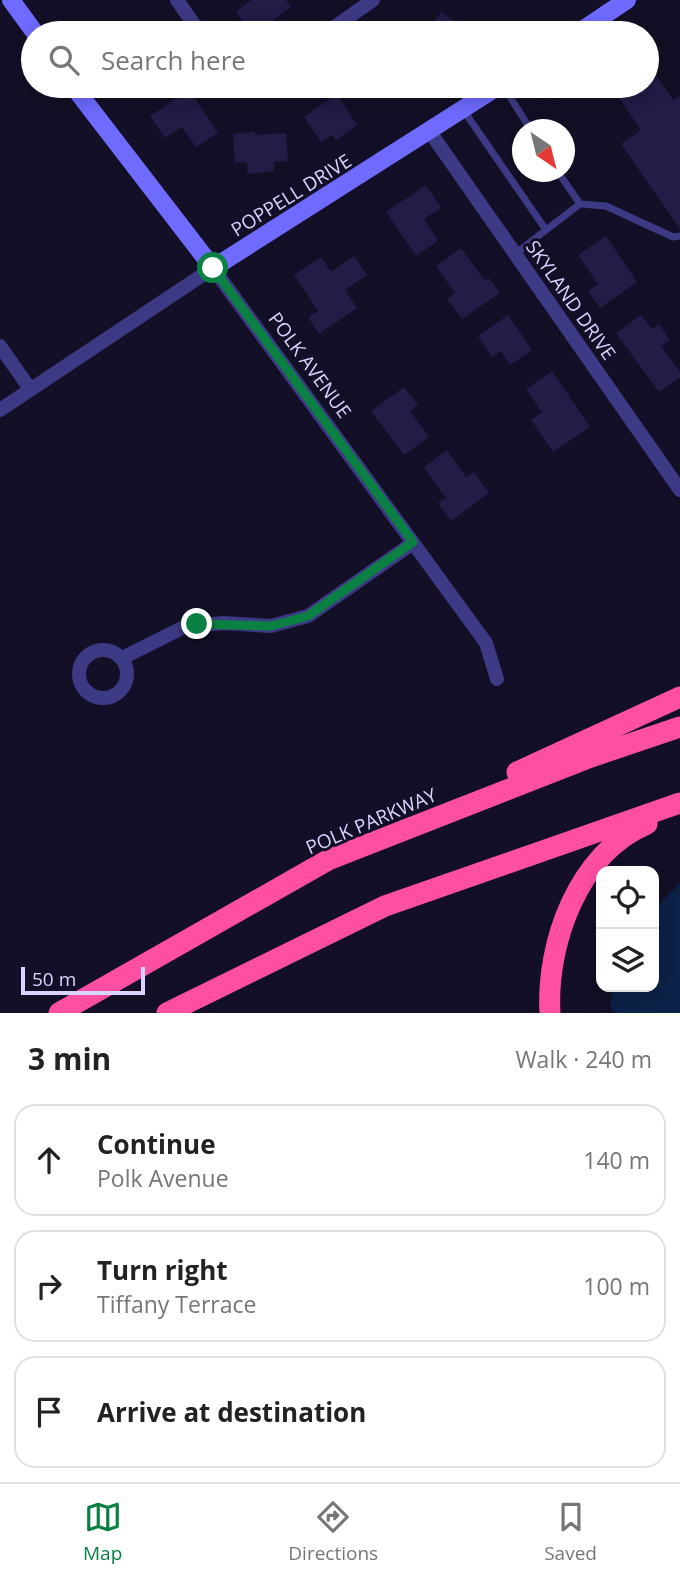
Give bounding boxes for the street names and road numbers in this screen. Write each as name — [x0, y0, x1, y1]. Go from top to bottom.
street label: POPPELL DRIVE — [226, 148, 356, 242]
street label: SKYLAND DRIVE — [520, 235, 622, 365]
street label: POLK AVENUE — [263, 307, 357, 423]
street label: POLK PARKWAY — [302, 782, 441, 860]

